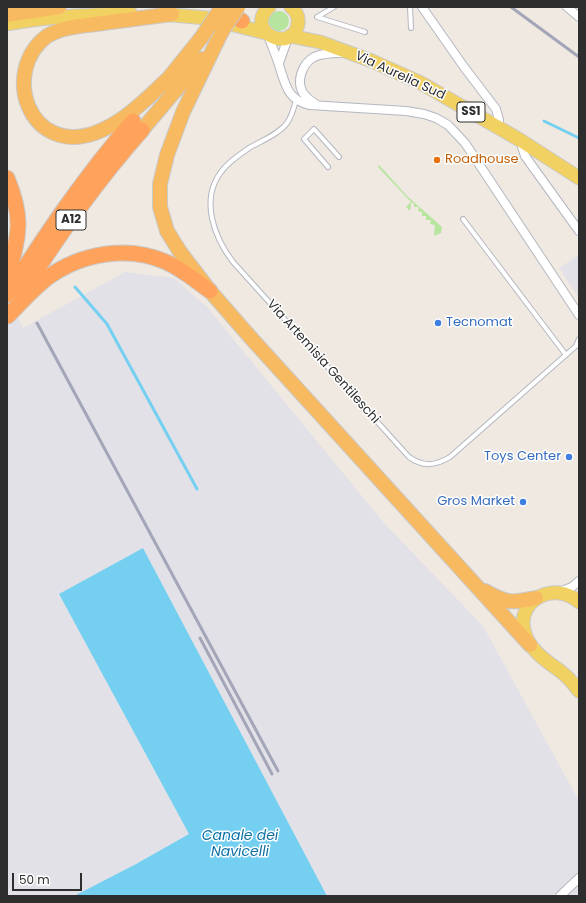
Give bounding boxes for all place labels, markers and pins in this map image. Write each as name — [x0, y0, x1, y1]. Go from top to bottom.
place label: Roadhouse — [445, 152, 519, 168]
marker: Roadhouse — [432, 155, 442, 165]
place label: Tecnomat — [446, 315, 513, 331]
marker: Tecnomat — [433, 318, 443, 328]
place label: Toys Center — [484, 449, 561, 465]
marker: Toys Center — [564, 452, 574, 462]
place label: Gros Market — [437, 494, 515, 510]
marker: Gros Market — [518, 497, 528, 507]

